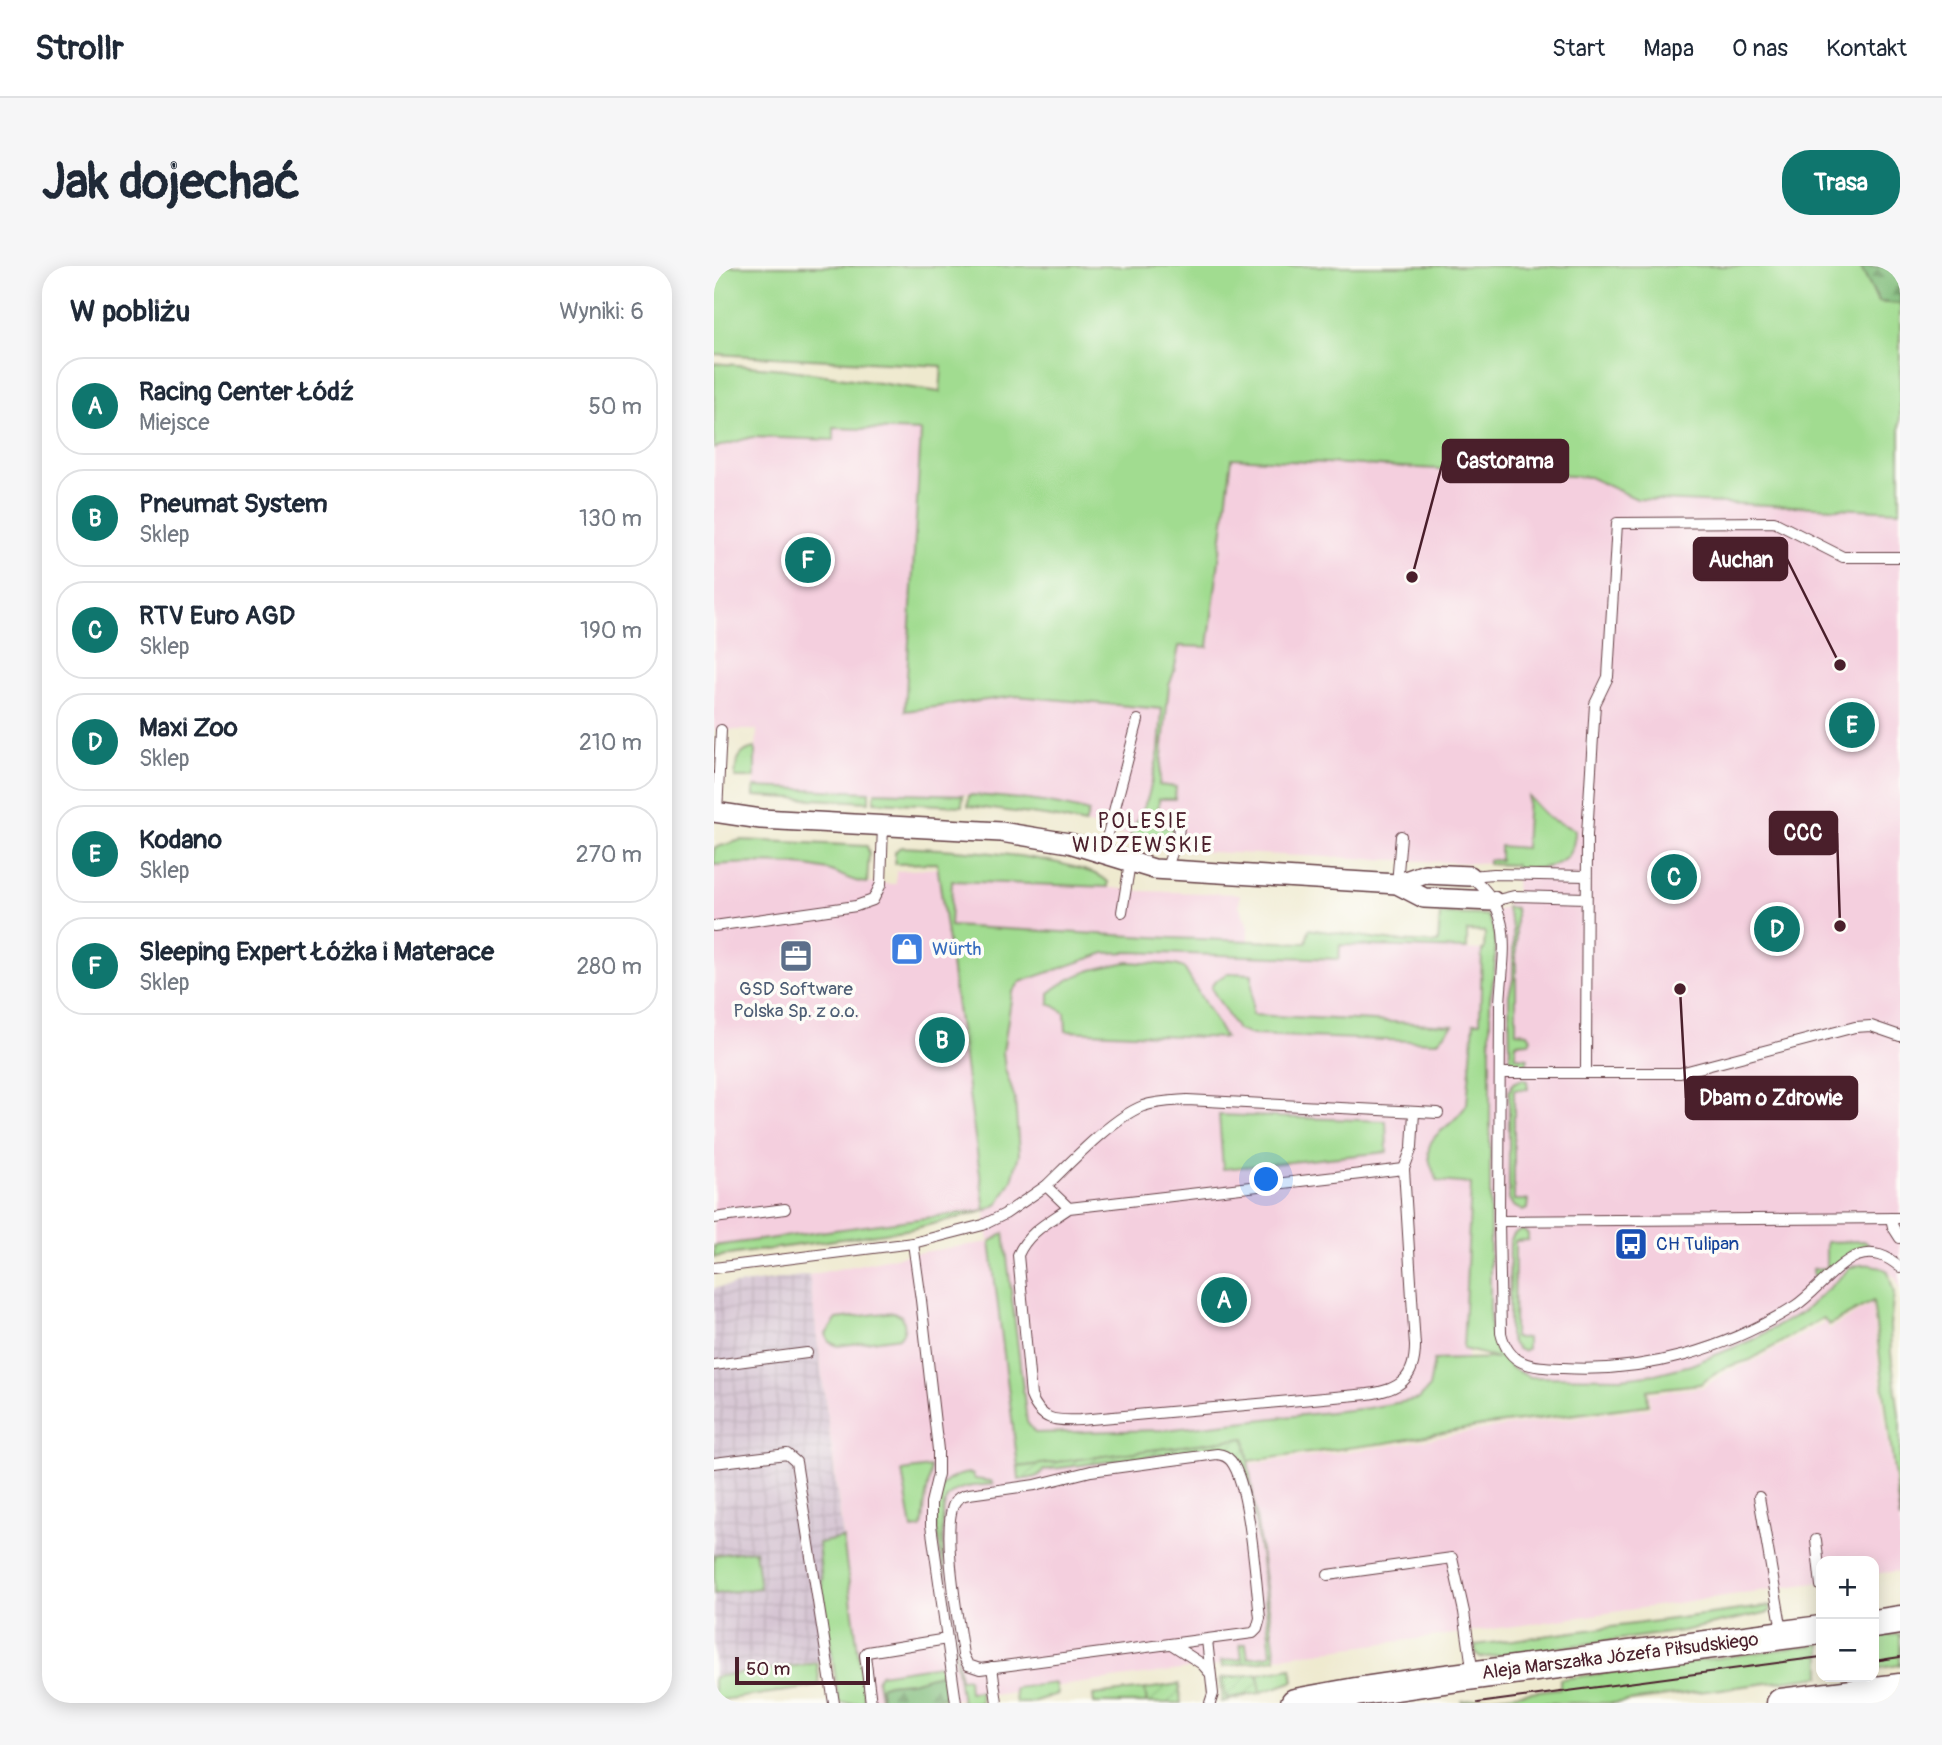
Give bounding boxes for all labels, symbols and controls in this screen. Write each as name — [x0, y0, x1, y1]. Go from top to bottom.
text: Strollr — [35, 28, 124, 69]
text: Start — [1552, 34, 1605, 63]
text: Mapa — [1643, 34, 1694, 63]
text: O nas — [1732, 34, 1788, 63]
text: Kontakt — [1826, 34, 1907, 63]
button: Trasa — [1782, 150, 1900, 215]
text: Jak dojechać — [42, 152, 300, 213]
text: W pobliżu — [70, 293, 190, 330]
text: Wyniki: 6 — [559, 297, 644, 326]
text: Racing Center Łódź — [139, 376, 354, 408]
text: A — [88, 392, 102, 421]
text: 50 m — [588, 392, 642, 421]
text: Miejsce — [139, 408, 210, 437]
callout: Castorama — [1443, 440, 1568, 482]
text: Castorama — [1456, 448, 1554, 475]
text: Pneumat System — [139, 488, 328, 520]
text: B — [88, 504, 102, 533]
text: 130 m — [579, 504, 642, 533]
text: Sklep — [139, 520, 190, 549]
pin: F — [785, 534, 831, 586]
callout: Auchan — [1694, 538, 1787, 580]
text: Auchan — [1709, 547, 1774, 574]
text: RTV Euro AGD — [139, 600, 295, 632]
text: C — [88, 616, 102, 645]
text: 190 m — [580, 616, 642, 645]
text: Sklep — [139, 632, 190, 661]
pin: E — [1829, 699, 1875, 751]
text: Maxi Zoo — [139, 712, 238, 744]
text: D — [88, 728, 102, 757]
text: 210 m — [579, 728, 642, 757]
text: Sklep — [139, 744, 190, 773]
district label: POLESIE WIDZEWSKIE — [1072, 808, 1214, 859]
callout: CCC — [1770, 812, 1837, 854]
text: CCC — [1784, 820, 1822, 847]
text: Kodano — [139, 824, 222, 856]
text: E — [89, 840, 101, 869]
text: 270 m — [576, 840, 642, 869]
pin: C — [1651, 851, 1697, 903]
text: Sklep — [139, 856, 190, 885]
pin: D — [1754, 903, 1800, 955]
shop icon: Würth — [888, 930, 926, 968]
text: Sleeping Expert Łóżka i Materace — [139, 936, 494, 968]
office icon: GSD Software Polska Sp. z o.o. — [777, 937, 815, 975]
place label: Würth — [932, 937, 982, 961]
text: F — [88, 952, 102, 981]
text: 280 m — [576, 952, 642, 981]
text: Sklep — [139, 968, 190, 997]
place label: GSD Software Polska Sp. z o.o. — [733, 977, 859, 1023]
pin: B — [919, 1014, 965, 1066]
callout: Dbam o Zdrowie — [1686, 1077, 1857, 1119]
text: Dbam o Zdrowie — [1699, 1085, 1843, 1112]
your location — [1249, 1162, 1283, 1196]
bus stop icon: CH Tulipan — [1612, 1225, 1650, 1263]
place label: CH Tulipan — [1656, 1232, 1739, 1256]
pin: A — [1201, 1274, 1247, 1326]
map controls — [1816, 1556, 1879, 1682]
button: + — [1816, 1556, 1879, 1619]
button: − — [1816, 1619, 1879, 1682]
street label: Aleja Marszałka Józefa Piłsudskiego — [1480, 1627, 1760, 1685]
scale bar — [735, 1654, 870, 1686]
text: 50 m — [746, 1657, 790, 1681]

